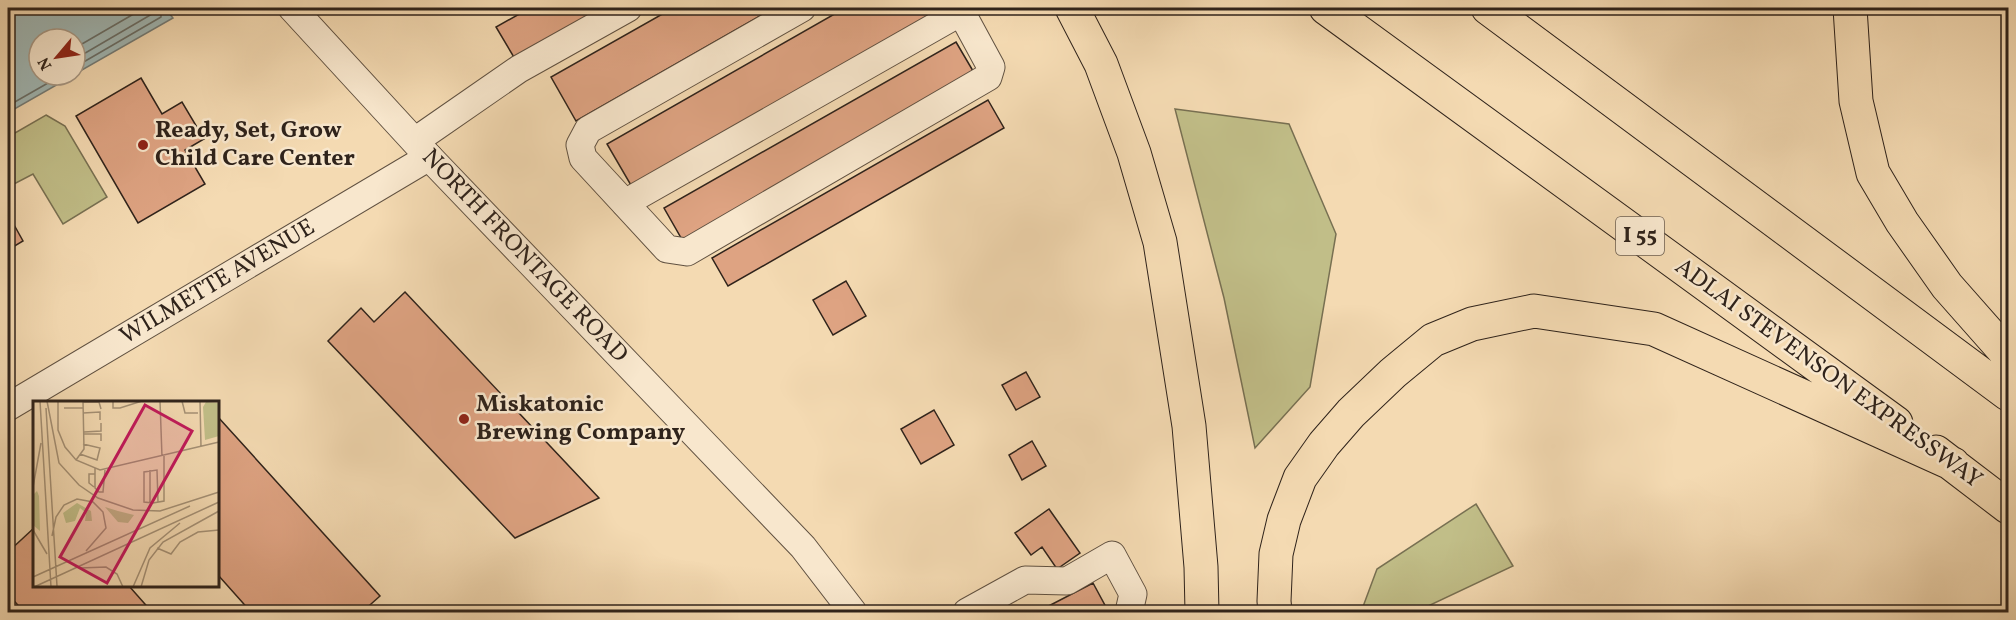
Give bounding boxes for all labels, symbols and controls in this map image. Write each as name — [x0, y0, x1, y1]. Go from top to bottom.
north arrow — [27, 27, 87, 87]
text: N — [33, 53, 58, 74]
place label: Ready, Set, Grow Child Care Center — [155, 114, 355, 176]
marker: Ready, Set, Grow Child Care Center — [136, 138, 150, 152]
street label: NORTH FRONTAGE ROAD — [413, 142, 635, 371]
street label: WILMETTE AVENUE — [114, 211, 322, 354]
road number: I 55 — [1616, 217, 1664, 255]
street label: ADLAI STEVENSON EXPRESSWAY — [1667, 251, 1989, 497]
place label: Miskatonic Brewing Company — [476, 388, 686, 450]
inset map — [33, 401, 219, 587]
marker: Miskatonic Brewing Company — [457, 412, 471, 426]

